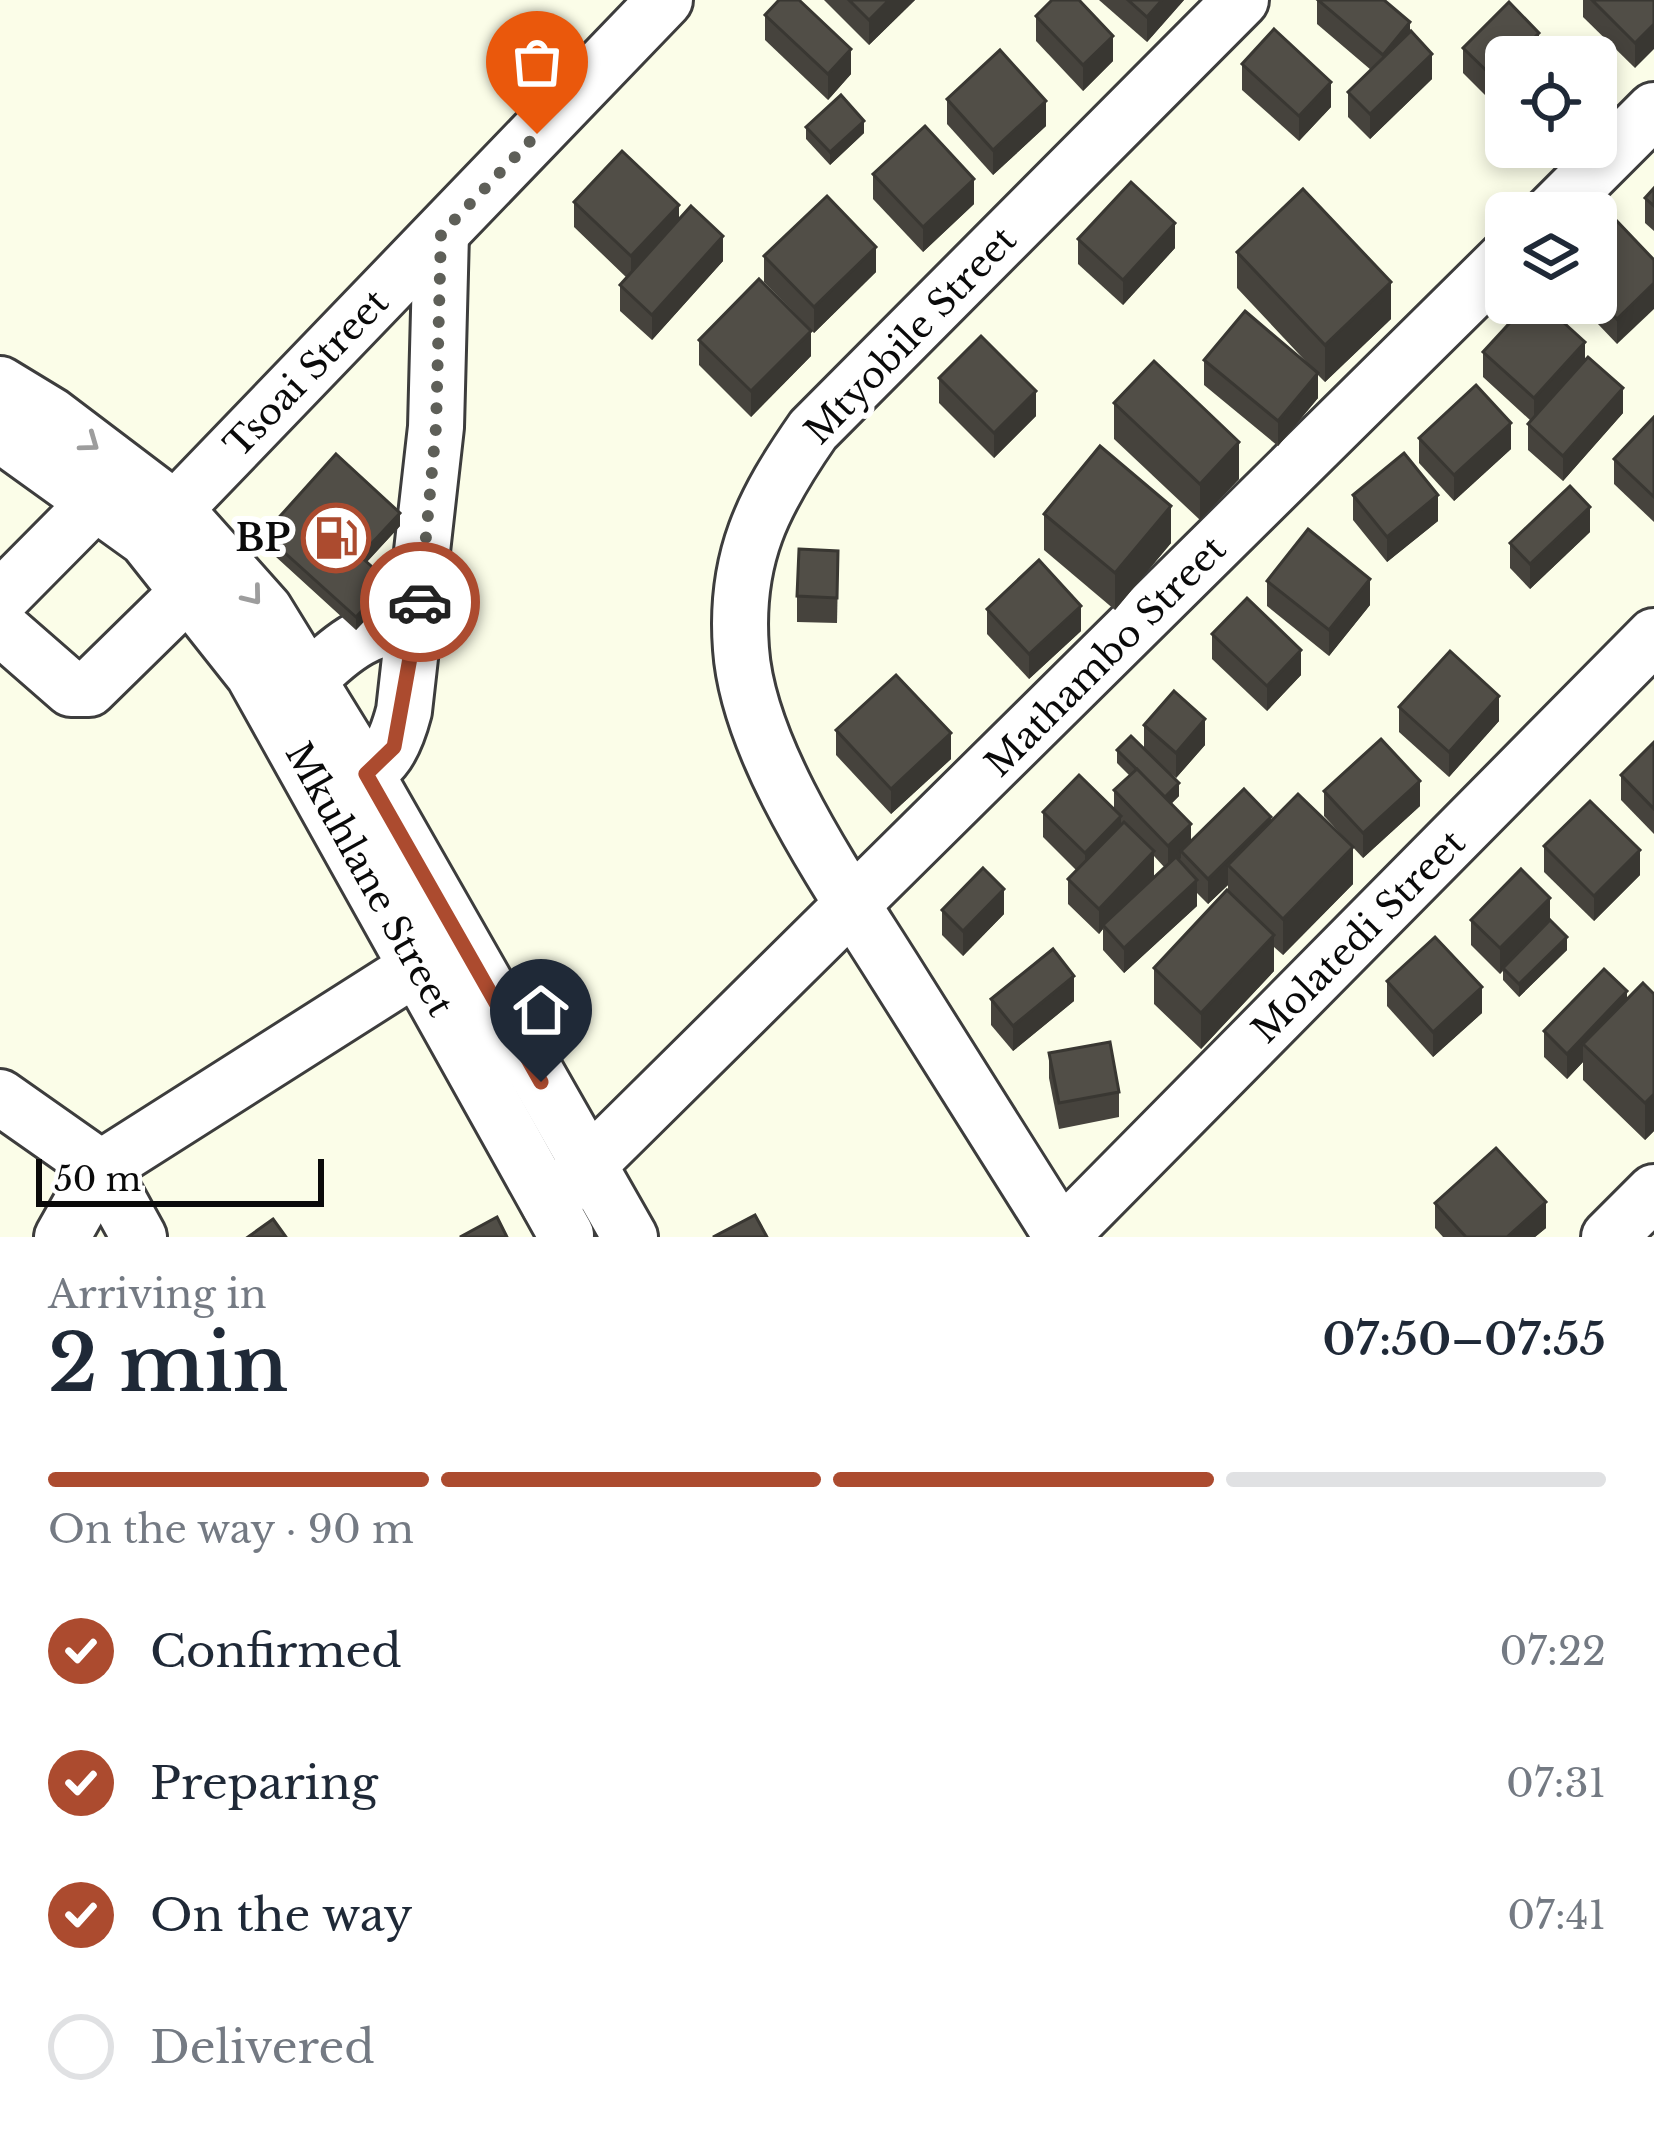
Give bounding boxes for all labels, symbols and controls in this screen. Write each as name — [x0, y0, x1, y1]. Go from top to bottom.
pin — [486, 11, 588, 134]
icon: bag — [504, 29, 570, 95]
map controls — [1485, 36, 1617, 324]
button: locate — [1485, 36, 1617, 168]
button: layers — [1485, 192, 1617, 324]
street label: Mtyobile Street — [795, 217, 1026, 453]
street label: Tsoai Street — [215, 280, 398, 467]
one-way arrow — [77, 428, 98, 450]
fuel station icon: BP — [301, 503, 371, 573]
place label: BP — [235, 516, 290, 561]
street label: Mathambo Street — [976, 526, 1235, 786]
courier — [360, 542, 480, 662]
icon: car — [387, 569, 453, 635]
one-way arrow — [239, 582, 260, 604]
street label: Mkuhlane Street — [276, 735, 464, 1024]
street label: Molatedi Street — [1242, 820, 1475, 1052]
pin — [490, 959, 592, 1082]
icon: home — [508, 977, 574, 1043]
scale bar — [36, 1153, 324, 1206]
text: 50 m — [54, 1159, 141, 1200]
text: Arriving in — [48, 1270, 267, 1319]
text: 07:50–07:55 — [1322, 1311, 1606, 1367]
text: 2 min — [48, 1315, 288, 1412]
text: On the way · 90 m — [48, 1505, 414, 1554]
icon: check — [48, 1618, 114, 1684]
text: Confirmed — [150, 1623, 402, 1679]
text: 07:22 — [1499, 1627, 1606, 1676]
icon: check — [48, 1750, 114, 1816]
text: Preparing — [150, 1755, 378, 1811]
text: 07:31 — [1506, 1759, 1606, 1808]
icon: check — [48, 1882, 114, 1948]
text: On the way — [150, 1887, 413, 1943]
text: 07:41 — [1507, 1891, 1606, 1940]
text: Delivered — [150, 2019, 375, 2075]

